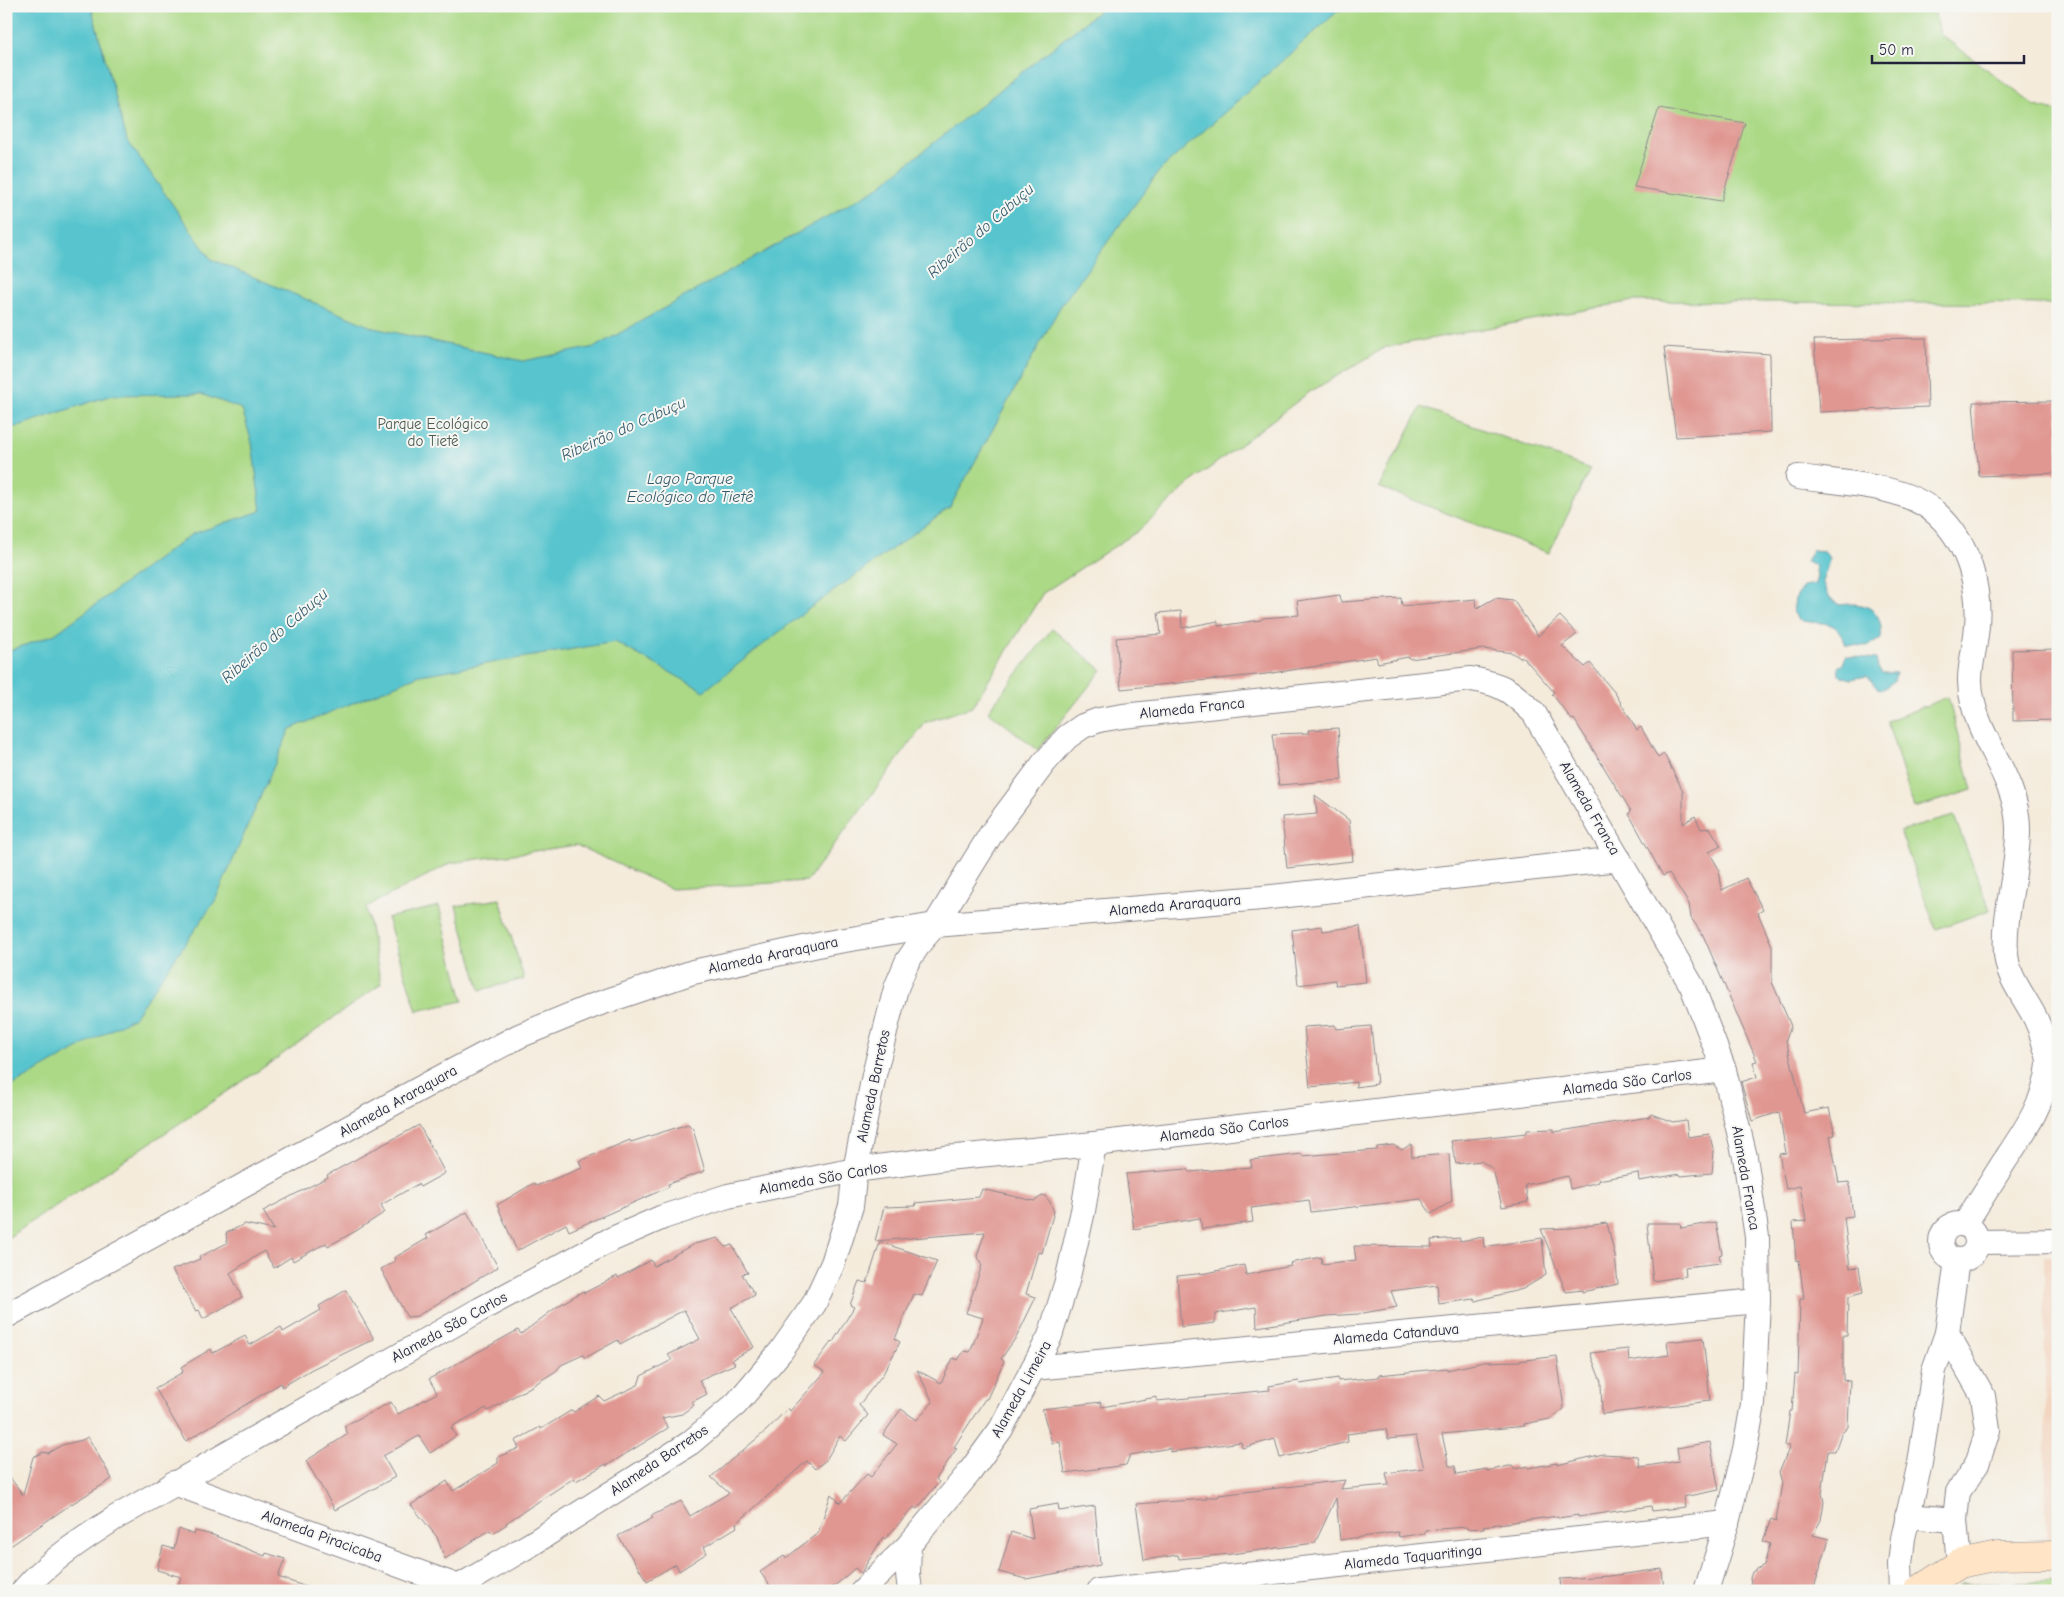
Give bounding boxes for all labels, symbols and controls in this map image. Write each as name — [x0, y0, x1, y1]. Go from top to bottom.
scale bar — [1872, 32, 2024, 64]
text: 50 m — [1879, 41, 1914, 59]
water label: Ribeirão do Cabuçu — [924, 180, 1037, 282]
water label: Ribeirão do Cabuçu — [558, 393, 689, 465]
park label: Parque Ecológico do Tietê — [377, 415, 489, 450]
water label: Lago Parque Ecológico do Tietê — [627, 470, 753, 506]
water label: Ribeirão do Cabuçu — [218, 585, 331, 687]
street label: Alameda Franca — [1138, 694, 1246, 722]
street label: Alameda Franca — [1556, 758, 1624, 858]
street label: Alameda Araraquara — [1108, 890, 1242, 920]
street label: Alameda Araraquara — [706, 932, 840, 978]
street label: Alameda Barretos — [852, 1028, 894, 1144]
street label: Alameda Araraquara — [336, 1061, 460, 1141]
street label: Alameda São Carlos — [1562, 1065, 1692, 1099]
street label: Alameda São Carlos — [1159, 1112, 1289, 1146]
street label: Alameda Franca — [1728, 1124, 1764, 1232]
street label: Alameda São Carlos — [758, 1158, 888, 1198]
street label: Alameda São Carlos — [388, 1288, 510, 1366]
street label: Alameda Catanduva — [1332, 1320, 1460, 1348]
street label: Alameda Limeira — [987, 1337, 1055, 1441]
street label: Alameda Barretos — [607, 1421, 711, 1499]
street label: Alameda Piracicaba — [259, 1506, 385, 1566]
street label: Alameda Taquaritinga — [1343, 1541, 1483, 1573]

